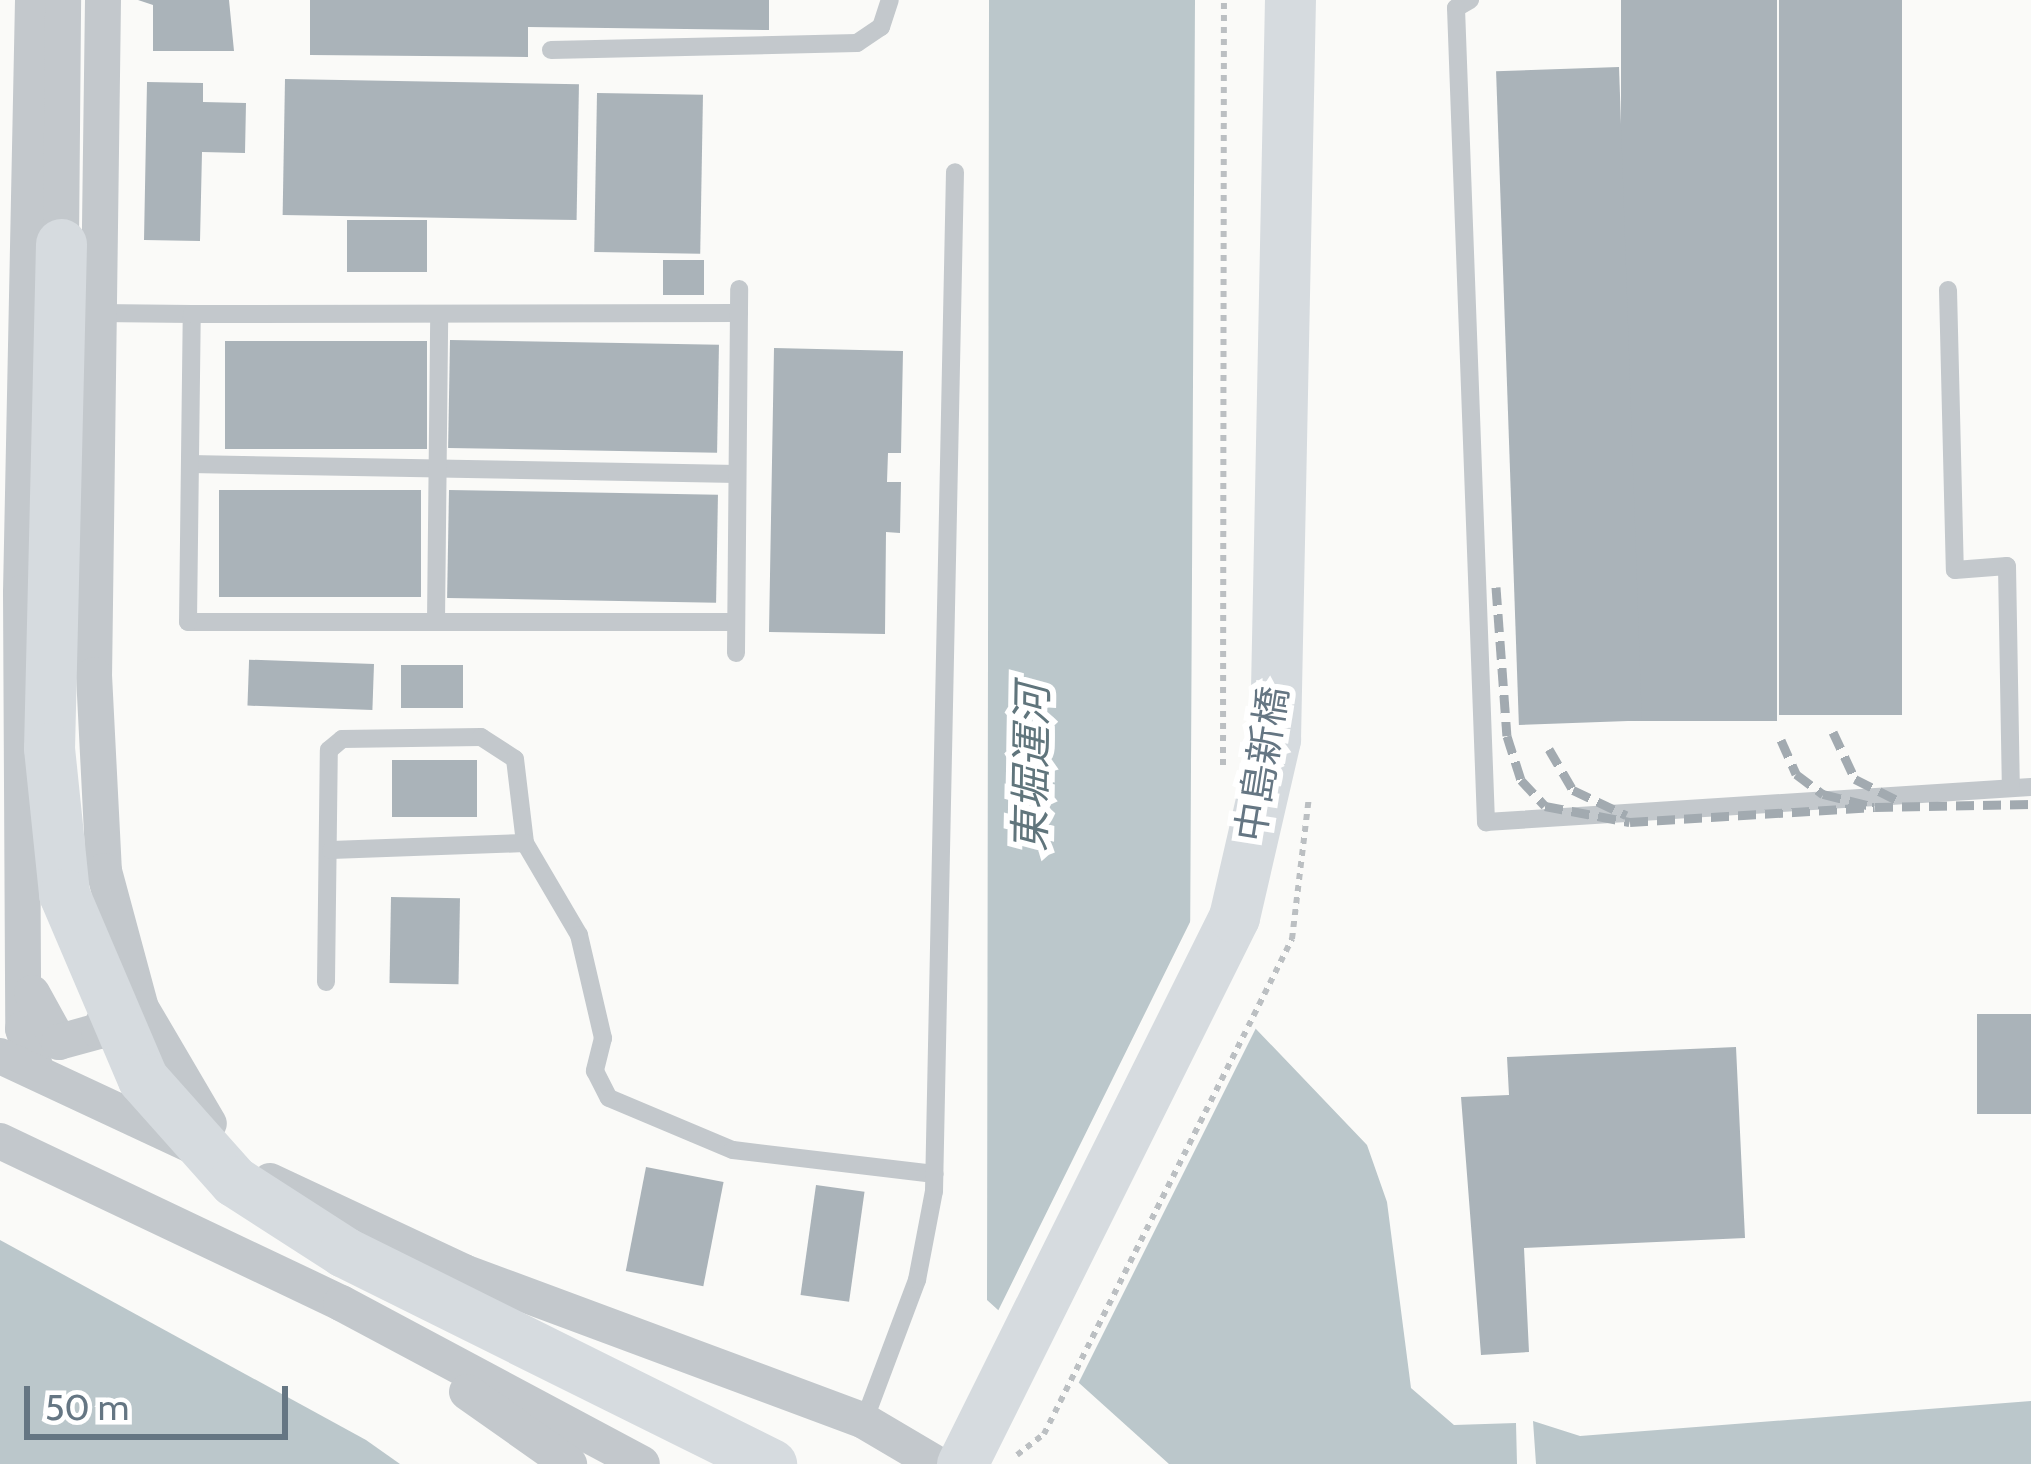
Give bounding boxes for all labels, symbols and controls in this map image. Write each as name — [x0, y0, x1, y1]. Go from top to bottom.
street label: 中島新橋 — [1227, 683, 1297, 845]
water label: 東堀運河 — [1004, 684, 1058, 852]
scale bar — [30, 1362, 294, 1436]
text: 50 m — [45, 1385, 129, 1429]

